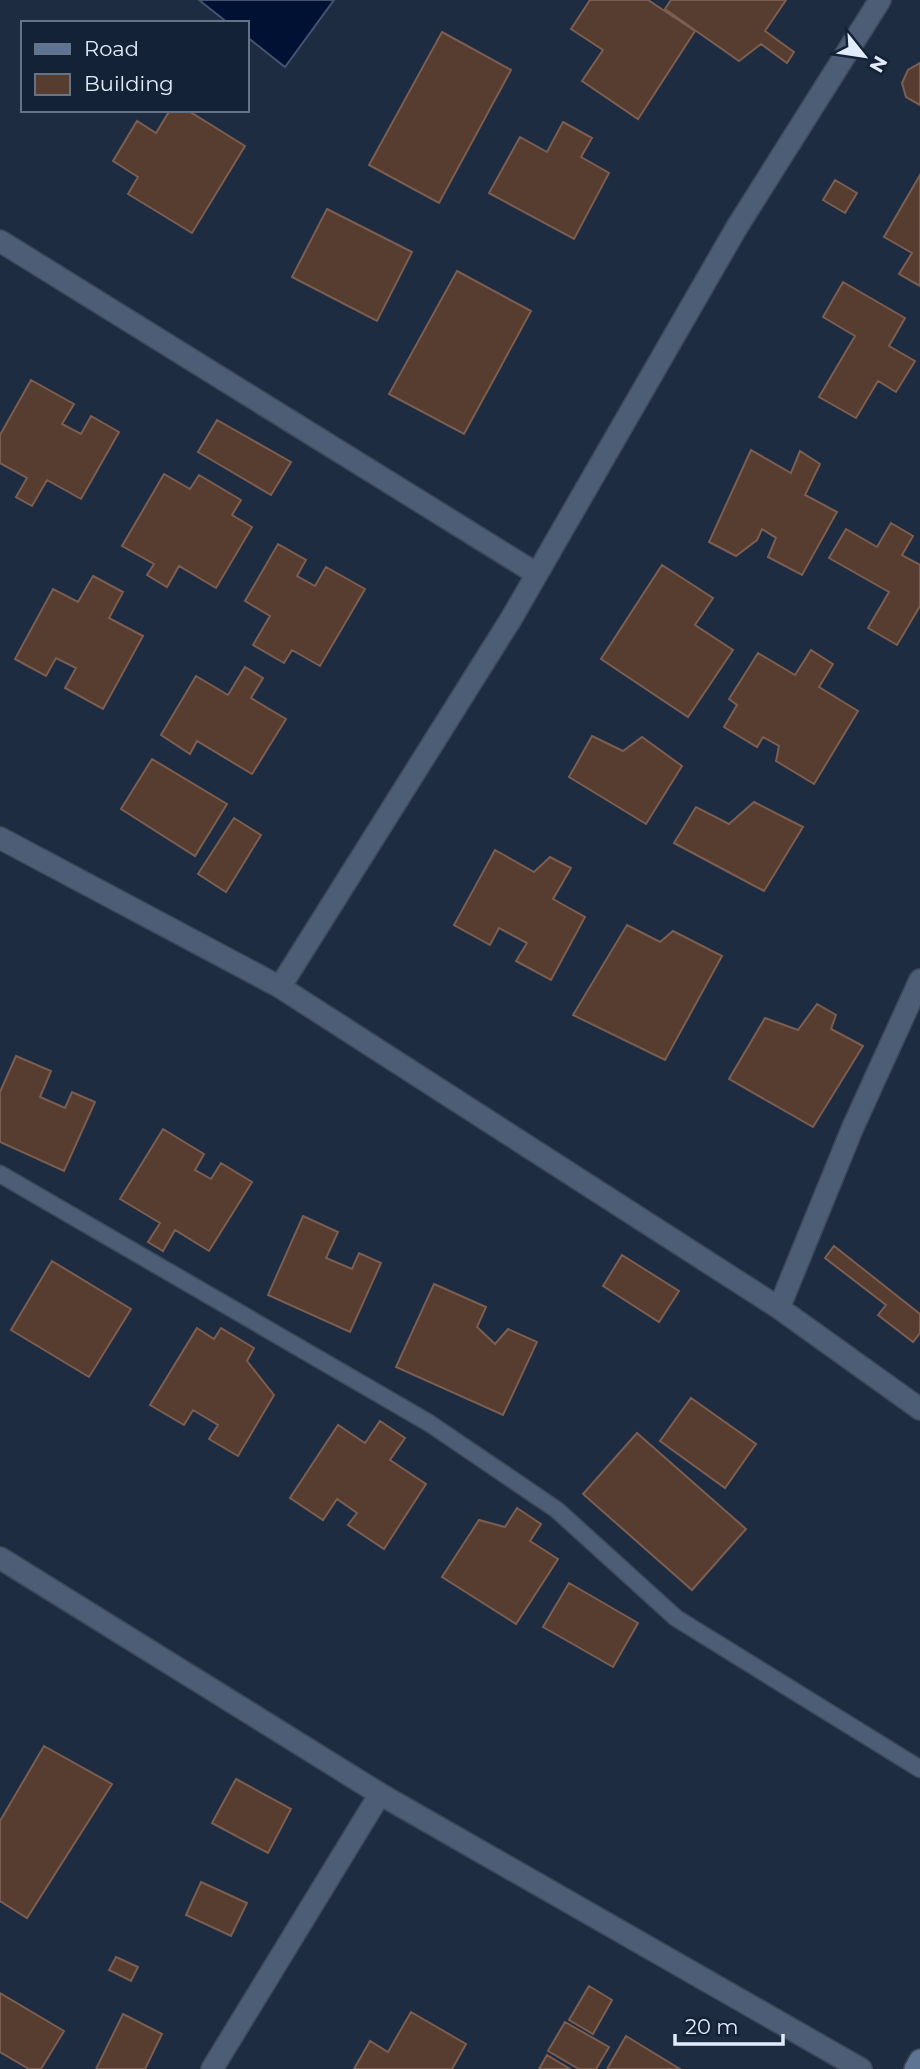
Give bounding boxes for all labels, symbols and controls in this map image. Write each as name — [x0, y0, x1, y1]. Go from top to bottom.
legend — [21, 21, 248, 112]
north arrow — [829, 21, 899, 91]
text: Road — [84, 36, 139, 61]
text: N — [864, 52, 892, 77]
text: Building — [84, 71, 174, 96]
scale bar — [675, 2002, 783, 2046]
text: 20 m — [685, 2014, 739, 2039]

